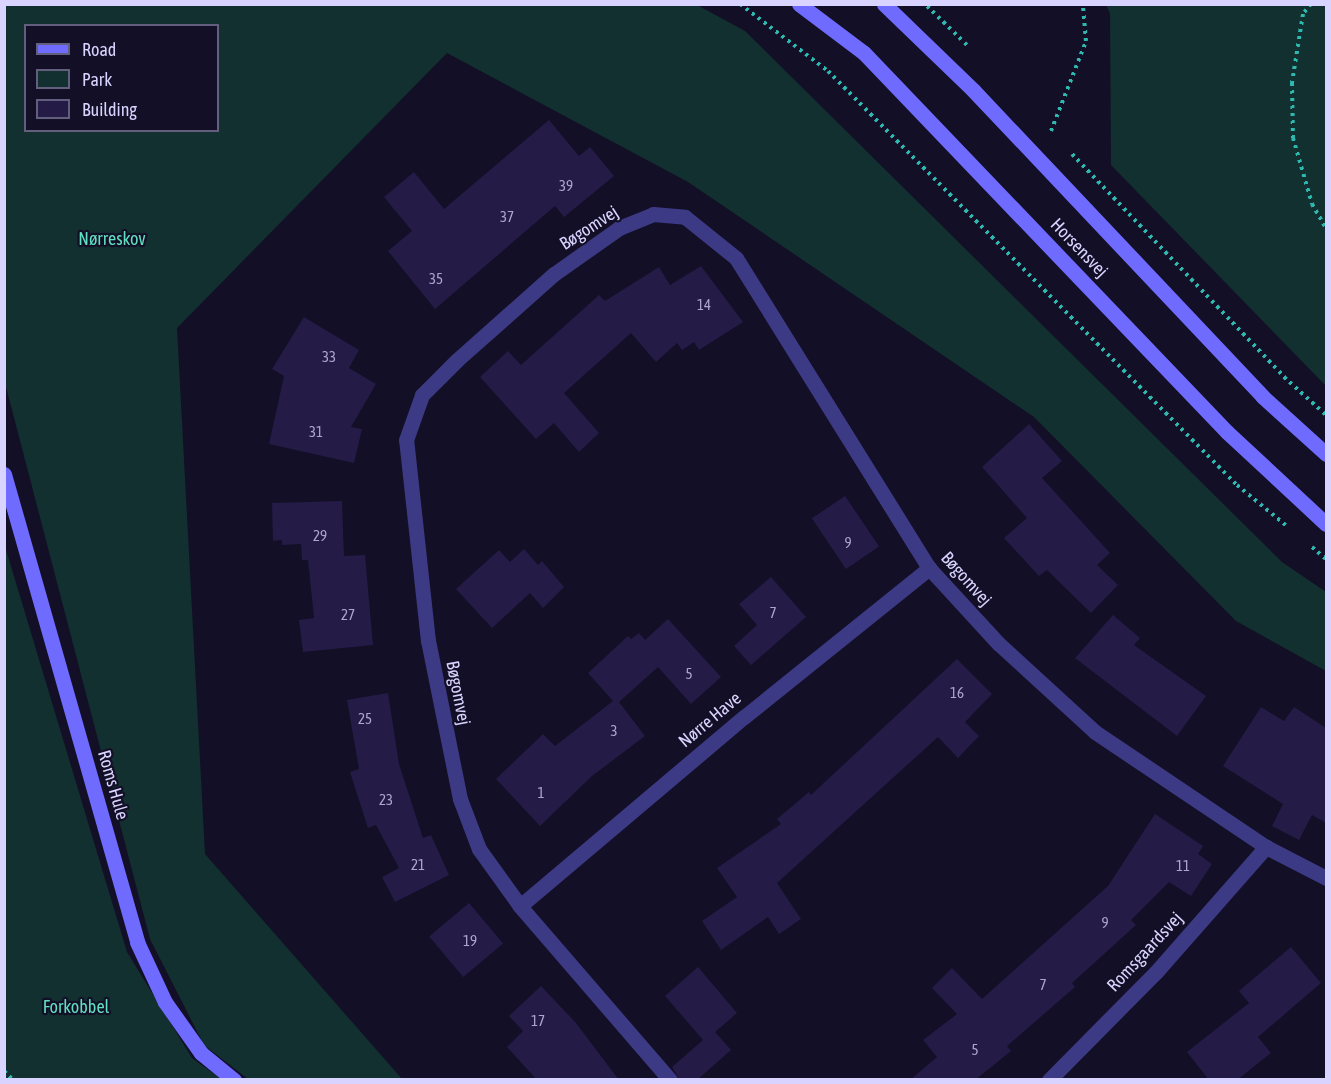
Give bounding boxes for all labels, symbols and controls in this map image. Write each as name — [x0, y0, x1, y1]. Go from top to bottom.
legend — [24, 24, 219, 132]
text: Road — [82, 39, 116, 60]
text: Park — [82, 69, 112, 90]
text: Building — [82, 99, 137, 120]
house number: 39 — [559, 177, 573, 195]
street label: Bøgomvej — [556, 201, 622, 255]
house number: 37 — [500, 208, 514, 226]
street label: Horsensvej — [1046, 214, 1112, 282]
park label: Nørreskov — [78, 228, 146, 250]
house number: 35 — [429, 270, 443, 288]
house number: 14 — [697, 296, 711, 314]
house number: 33 — [322, 348, 336, 366]
house number: 31 — [309, 423, 323, 441]
house number: 29 — [313, 527, 327, 545]
house number: 9 — [844, 534, 852, 552]
street label: Bøgomvej — [936, 547, 996, 611]
house number: 7 — [769, 604, 777, 622]
house number: 27 — [341, 606, 355, 624]
street label: Bøgomvej — [441, 659, 475, 727]
house number: 5 — [685, 665, 693, 683]
house number: 16 — [950, 684, 964, 702]
street label: Nørre Have — [674, 688, 746, 752]
house number: 25 — [358, 710, 372, 728]
house number: 3 — [610, 722, 618, 740]
street label: Roms Hule — [93, 748, 133, 822]
house number: 1 — [537, 784, 545, 802]
house number: 23 — [379, 791, 393, 809]
house number: 21 — [411, 856, 425, 874]
house number: 11 — [1176, 857, 1190, 875]
street label: Romsgaardsvej — [1103, 908, 1187, 996]
house number: 9 — [1101, 914, 1109, 932]
house number: 19 — [463, 932, 477, 950]
house number: 7 — [1039, 976, 1047, 994]
park label: Forkobbel — [43, 996, 109, 1018]
house number: 17 — [531, 1012, 545, 1030]
house number: 5 — [971, 1041, 979, 1059]

